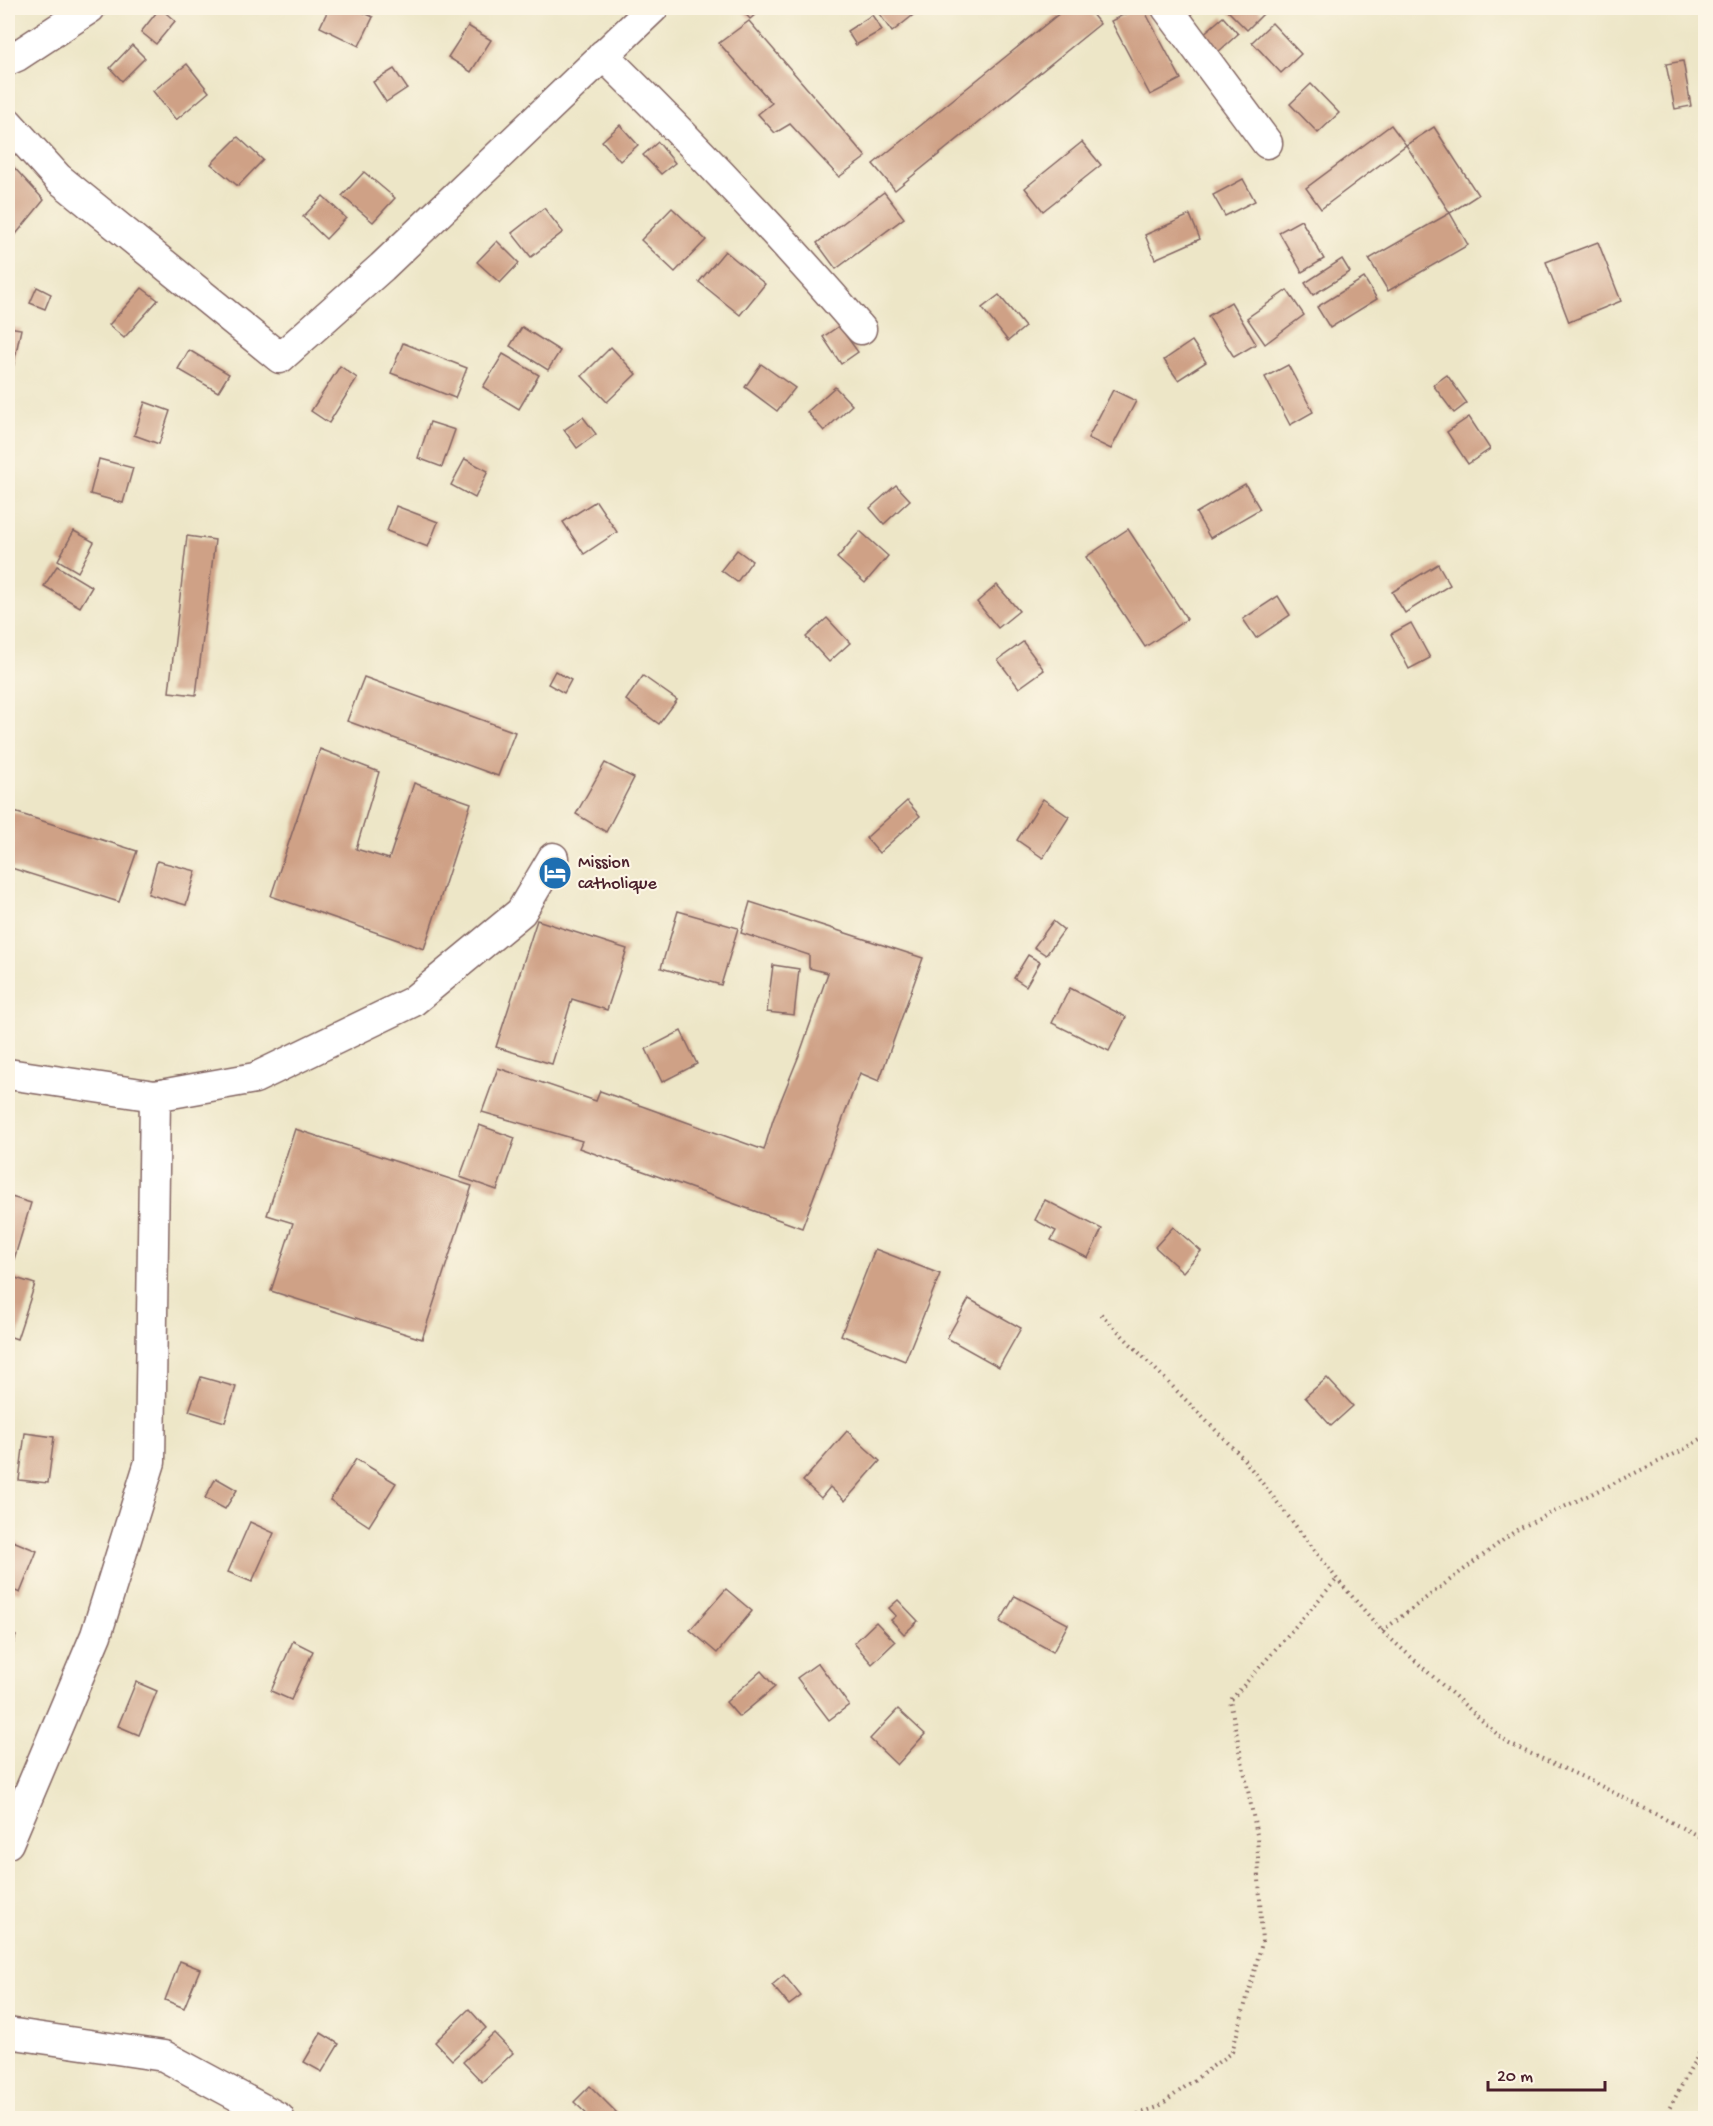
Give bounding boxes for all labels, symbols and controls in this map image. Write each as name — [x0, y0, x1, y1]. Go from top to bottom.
place label: Mission catholique — [578, 853, 658, 895]
hotel icon: Mission catholique — [537, 855, 573, 891]
scale bar — [1488, 2054, 1605, 2092]
text: 20 m — [1497, 2067, 1533, 2088]

